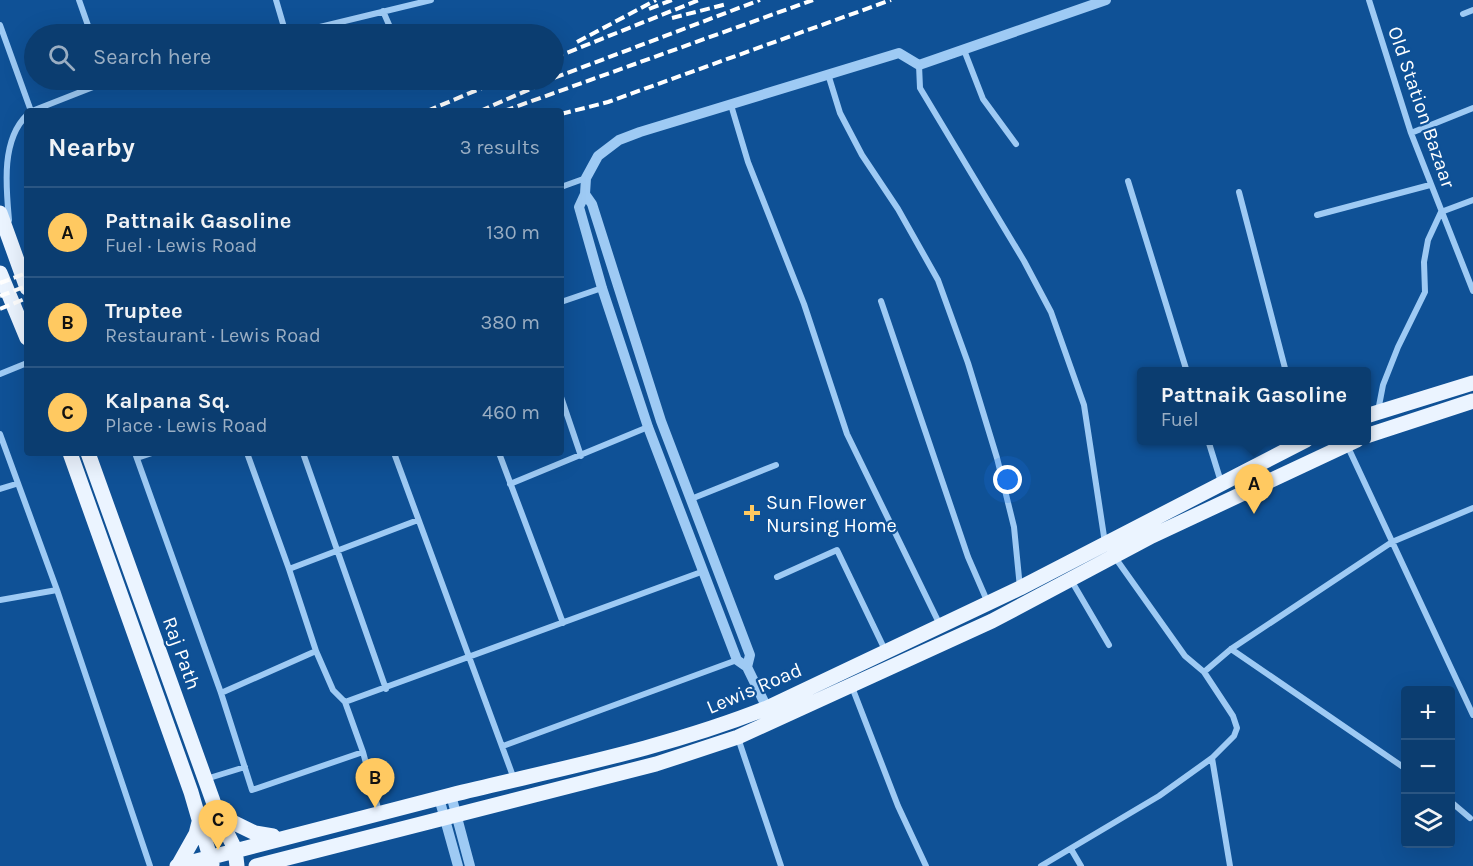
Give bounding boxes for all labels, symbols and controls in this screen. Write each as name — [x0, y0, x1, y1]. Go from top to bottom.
street label: Old Station Bazaar — [1383, 23, 1460, 192]
search box — [24, 24, 564, 90]
icon: search — [45, 41, 78, 74]
text: Search here — [93, 44, 211, 70]
text: Nearby — [48, 132, 135, 163]
text: 3 results — [460, 136, 540, 159]
text: Pattnaik Gasoline — [105, 208, 291, 234]
text: A — [61, 221, 74, 244]
text: 130 m — [486, 221, 540, 244]
text: Fuel · Lewis Road — [105, 234, 257, 257]
text: Truptee — [105, 298, 183, 324]
text: B — [61, 311, 74, 334]
text: 380 m — [481, 311, 540, 334]
text: Restaurant · Lewis Road — [105, 324, 321, 347]
popup — [1137, 367, 1371, 445]
text: Pattnaik Gasoline — [1161, 382, 1347, 408]
text: Kalpana Sq. — [105, 388, 230, 414]
text: C — [61, 401, 74, 424]
text: 460 m — [482, 401, 540, 424]
text: Fuel — [1161, 408, 1199, 431]
text: Place · Lewis Road — [105, 414, 268, 437]
pin: A — [1234, 464, 1274, 514]
your location — [993, 465, 1022, 494]
place label: Sun Flower Nursing Home — [766, 491, 897, 537]
marker: Sun Flower Nursing Home — [743, 504, 761, 522]
street label: Raj Path — [158, 614, 205, 693]
street label: Lewis Road — [703, 658, 805, 719]
map controls — [1401, 686, 1455, 848]
button: + — [1401, 686, 1455, 740]
button: − — [1401, 740, 1455, 794]
pin: B — [356, 758, 394, 808]
button: layers — [1401, 794, 1455, 848]
pin: C — [198, 800, 238, 850]

